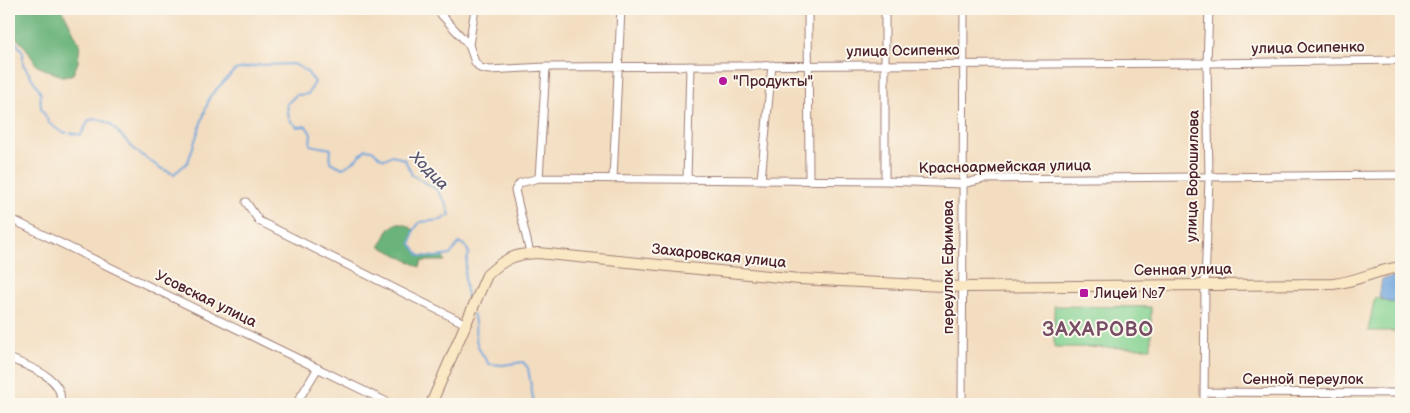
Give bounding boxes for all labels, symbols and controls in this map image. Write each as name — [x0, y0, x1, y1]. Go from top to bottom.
street label: улица Осипенко — [1251, 38, 1365, 58]
street label: улица Осипенко — [846, 41, 960, 61]
place label: "Продукты" — [733, 72, 813, 91]
marker: "Продукты" — [717, 75, 729, 87]
street label: улица Ворошилова — [1182, 110, 1204, 242]
water label: Ходца — [405, 147, 452, 194]
street label: Красноармейская улица — [919, 156, 1092, 178]
street label: переулок Ефимова — [939, 200, 958, 334]
street label: Захаровская улица — [651, 239, 787, 273]
street label: Сенная улица — [1134, 260, 1232, 280]
street label: Усовская улица — [152, 266, 260, 332]
place label: Лицей №7 — [1093, 284, 1166, 303]
marker: Лицей №7 — [1078, 287, 1090, 299]
district label: ЗАХАРОВО — [1042, 318, 1154, 342]
street label: Сенной переулок — [1242, 370, 1364, 389]

